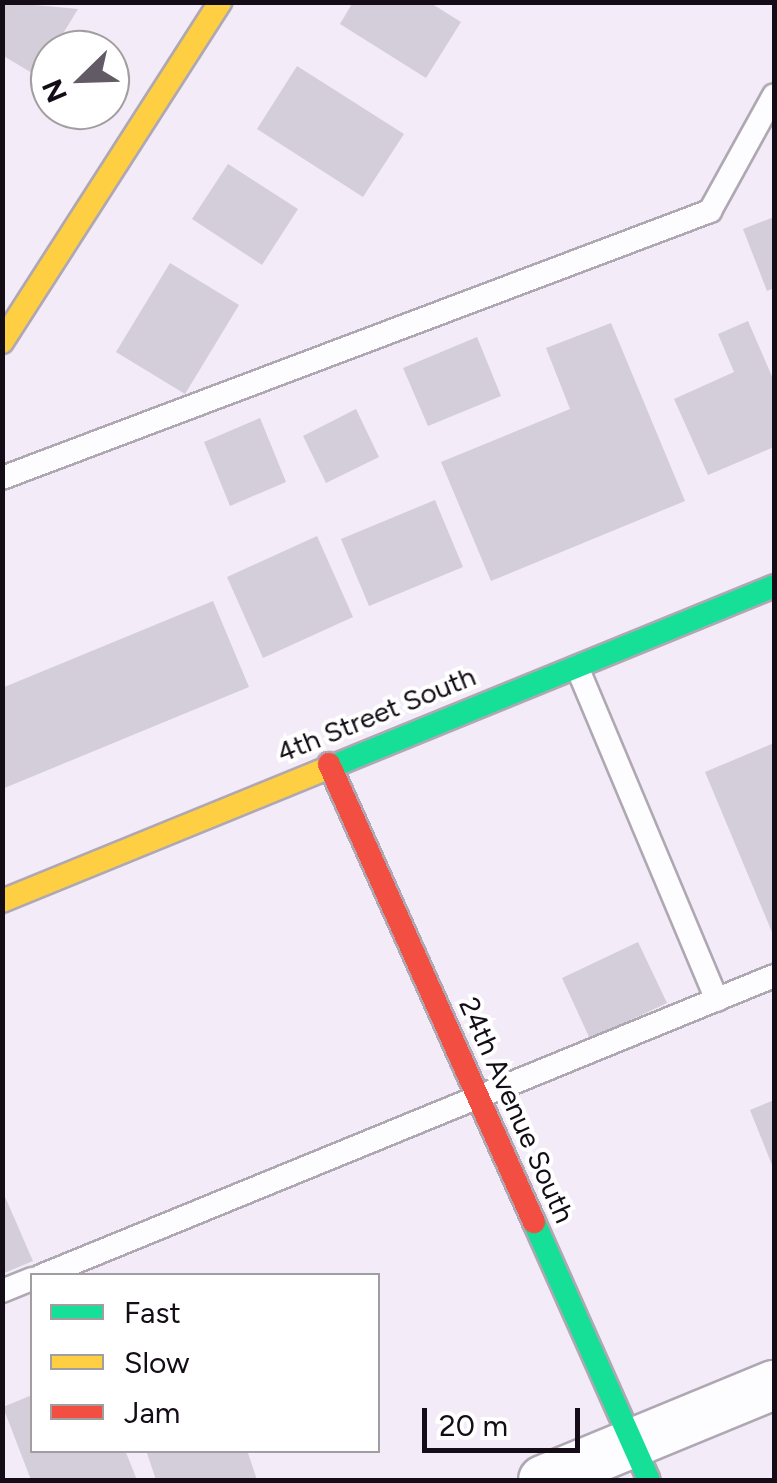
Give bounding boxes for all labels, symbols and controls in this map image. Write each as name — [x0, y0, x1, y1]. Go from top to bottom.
north arrow — [30, 30, 130, 130]
text: N — [34, 74, 74, 108]
street label: 4th Street South — [272, 659, 480, 769]
street label: 24th Avenue South — [452, 992, 582, 1228]
legend — [30, 1273, 380, 1453]
text: Fast — [124, 1294, 181, 1331]
text: Slow — [124, 1344, 190, 1381]
scale bar — [427, 1388, 584, 1450]
text: Jam — [124, 1394, 180, 1431]
text: 20 m — [439, 1407, 508, 1444]

